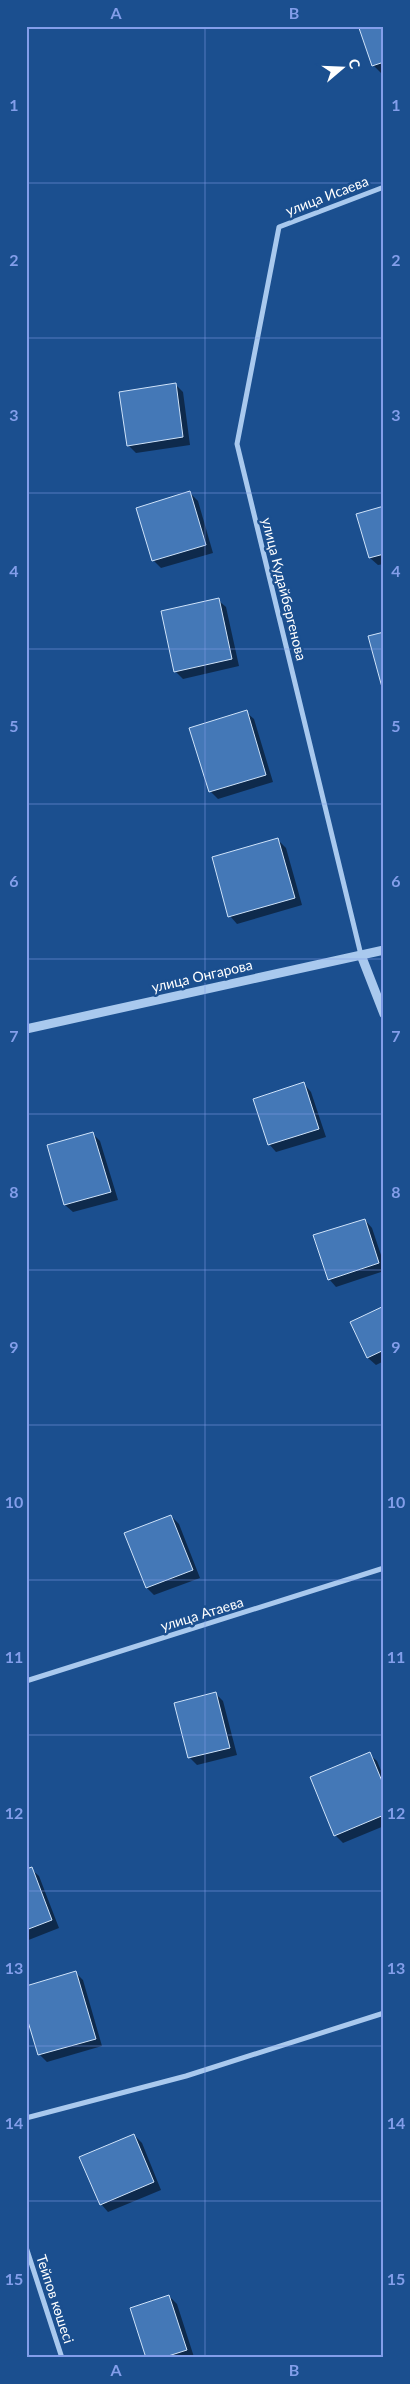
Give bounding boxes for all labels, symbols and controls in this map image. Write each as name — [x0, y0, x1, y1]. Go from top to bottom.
text: A — [109, 3, 122, 22]
text: B — [289, 3, 299, 22]
north arrow — [318, 42, 368, 92]
text: С — [345, 56, 365, 71]
text: 1 — [9, 95, 19, 114]
text: 1 — [391, 95, 401, 114]
street label: улица Исаева — [283, 172, 371, 219]
text: 2 — [9, 250, 19, 269]
text: 2 — [391, 250, 401, 269]
text: 3 — [9, 405, 19, 424]
text: 3 — [391, 405, 401, 424]
street label: улица Кудайбергенова — [258, 516, 310, 662]
text: 4 — [9, 561, 19, 580]
text: 4 — [391, 561, 401, 580]
text: 5 — [9, 716, 19, 735]
text: 5 — [391, 716, 401, 735]
text: 6 — [9, 871, 19, 890]
text: 6 — [391, 871, 401, 890]
street label: улица Онгарова — [150, 956, 254, 995]
text: 7 — [9, 1026, 19, 1045]
text: 7 — [391, 1026, 401, 1045]
text: 8 — [9, 1182, 19, 1201]
text: 8 — [391, 1182, 401, 1201]
text: 9 — [9, 1337, 19, 1356]
text: 9 — [391, 1337, 401, 1356]
text: 10 — [5, 1492, 23, 1511]
text: 10 — [387, 1492, 405, 1511]
street label: улица Атаева — [158, 1593, 245, 1634]
text: 11 — [5, 1647, 23, 1666]
text: 11 — [387, 1647, 405, 1666]
text: 12 — [5, 1803, 23, 1822]
text: 12 — [387, 1803, 405, 1822]
text: 13 — [5, 1958, 23, 1977]
text: 13 — [387, 1958, 405, 1977]
text: 14 — [5, 2113, 23, 2132]
text: 14 — [387, 2113, 405, 2132]
street label: Тейпов көшесі — [33, 2252, 78, 2345]
text: 15 — [5, 2269, 23, 2288]
text: 15 — [387, 2269, 405, 2288]
text: A — [109, 2360, 122, 2379]
text: B — [289, 2360, 299, 2379]

